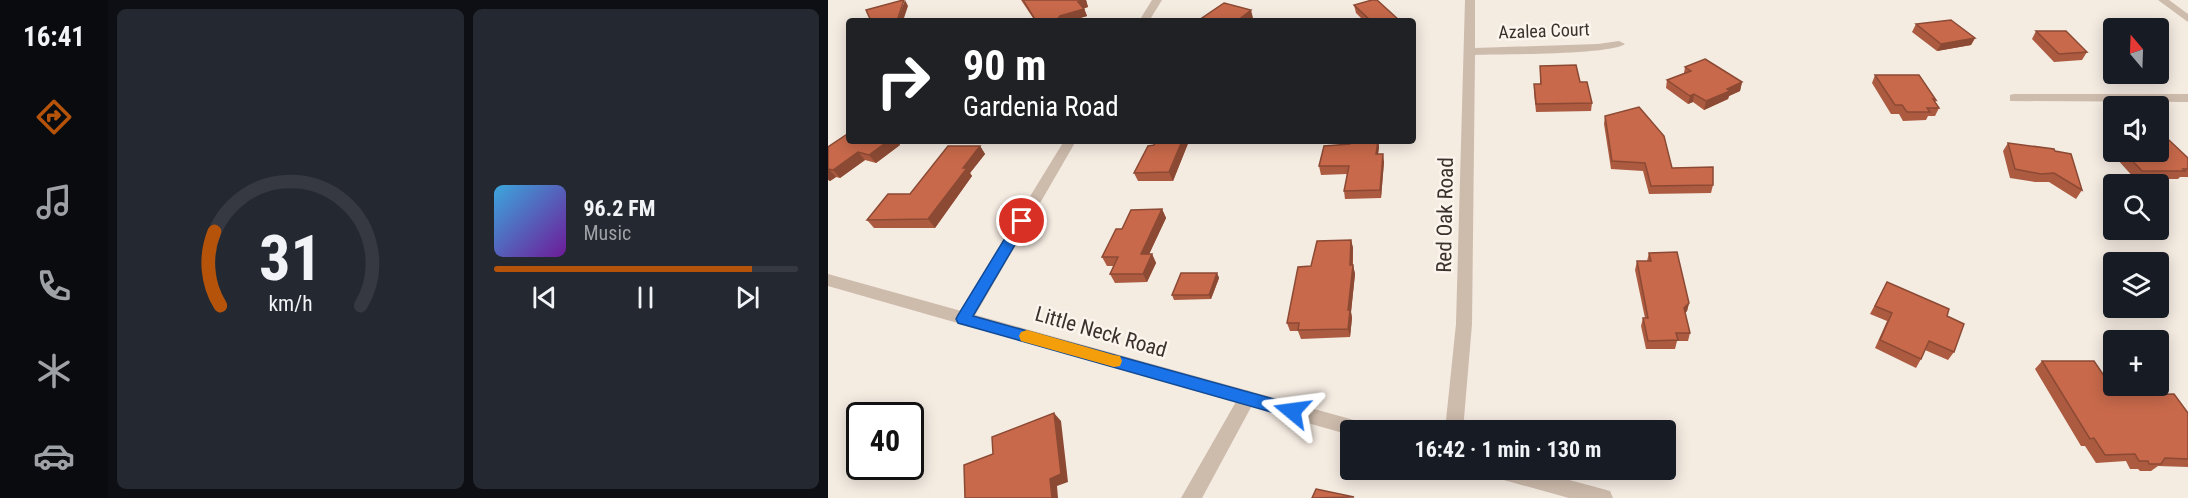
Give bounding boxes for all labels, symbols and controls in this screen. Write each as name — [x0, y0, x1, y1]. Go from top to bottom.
street label: Azalea Court — [1498, 18, 1590, 43]
north arrow — [2103, 18, 2169, 84]
map controls — [2103, 18, 2169, 396]
text: 16:41 — [23, 21, 85, 53]
text: 90 m — [963, 41, 1046, 90]
icon: right — [864, 42, 942, 120]
text: Gardenia Road — [963, 91, 1119, 123]
icon: directions — [33, 96, 75, 138]
button: sound — [2103, 96, 2169, 162]
street label: Red Oak Road — [1432, 157, 1458, 273]
button: search — [2103, 174, 2169, 240]
icon: music — [33, 181, 75, 223]
pin — [996, 195, 1047, 246]
text: 96.2 FM — [584, 196, 655, 221]
icon: arrive — [1005, 204, 1038, 237]
text: Music — [584, 221, 631, 245]
text: 31 — [259, 222, 322, 295]
button: layers — [2103, 252, 2169, 318]
icon: phone — [33, 265, 75, 307]
icon: previous — [528, 281, 561, 314]
icon: pause — [629, 281, 662, 314]
icon: next — [731, 281, 764, 314]
text: km/h — [268, 291, 312, 316]
street label: Little Neck Road — [1032, 302, 1170, 362]
button: + — [2103, 330, 2169, 396]
icon: climate — [33, 350, 75, 392]
position arrow — [1260, 379, 1324, 443]
speed limit sign: 40 — [846, 402, 924, 480]
icon: car — [33, 435, 75, 477]
text: 16:42 · 1 min · 130 m — [1415, 437, 1601, 462]

